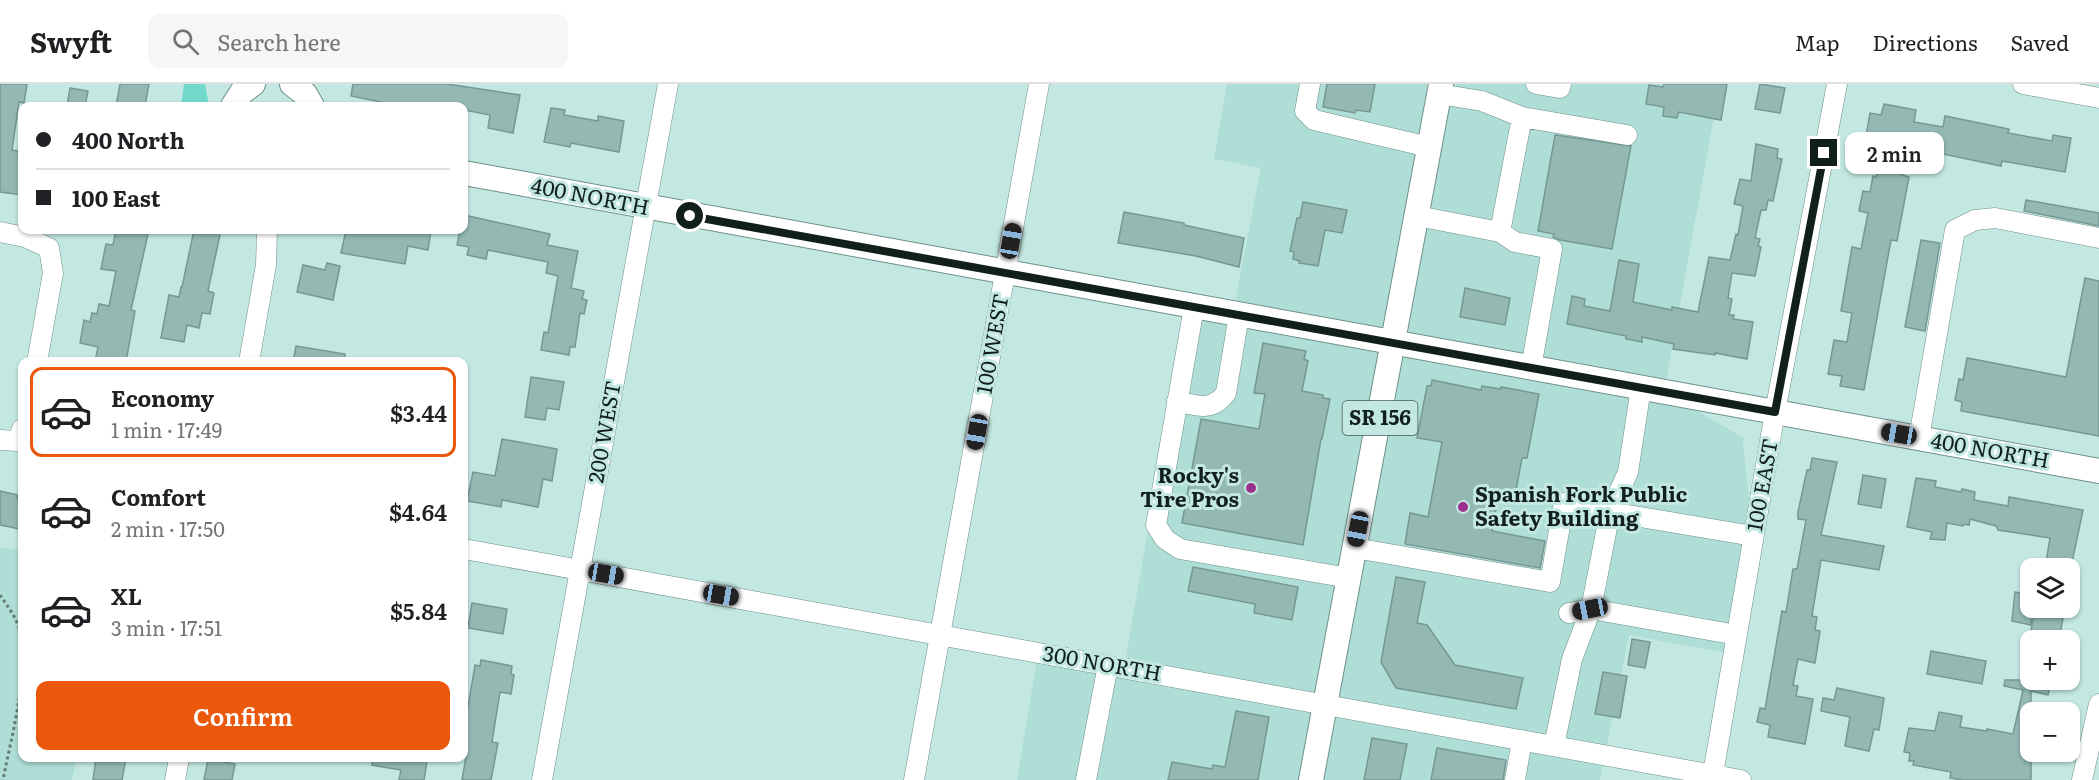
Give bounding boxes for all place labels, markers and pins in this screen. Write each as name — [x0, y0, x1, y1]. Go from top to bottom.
place label: Rocky's Tire Pros — [1140, 458, 1239, 513]
place label: Spanish Fork Public Safety Building — [1475, 477, 1687, 532]
marker: Rocky's Tire Pros — [1244, 481, 1258, 495]
marker: Spanish Fork Public Safety Building — [1456, 500, 1470, 514]

